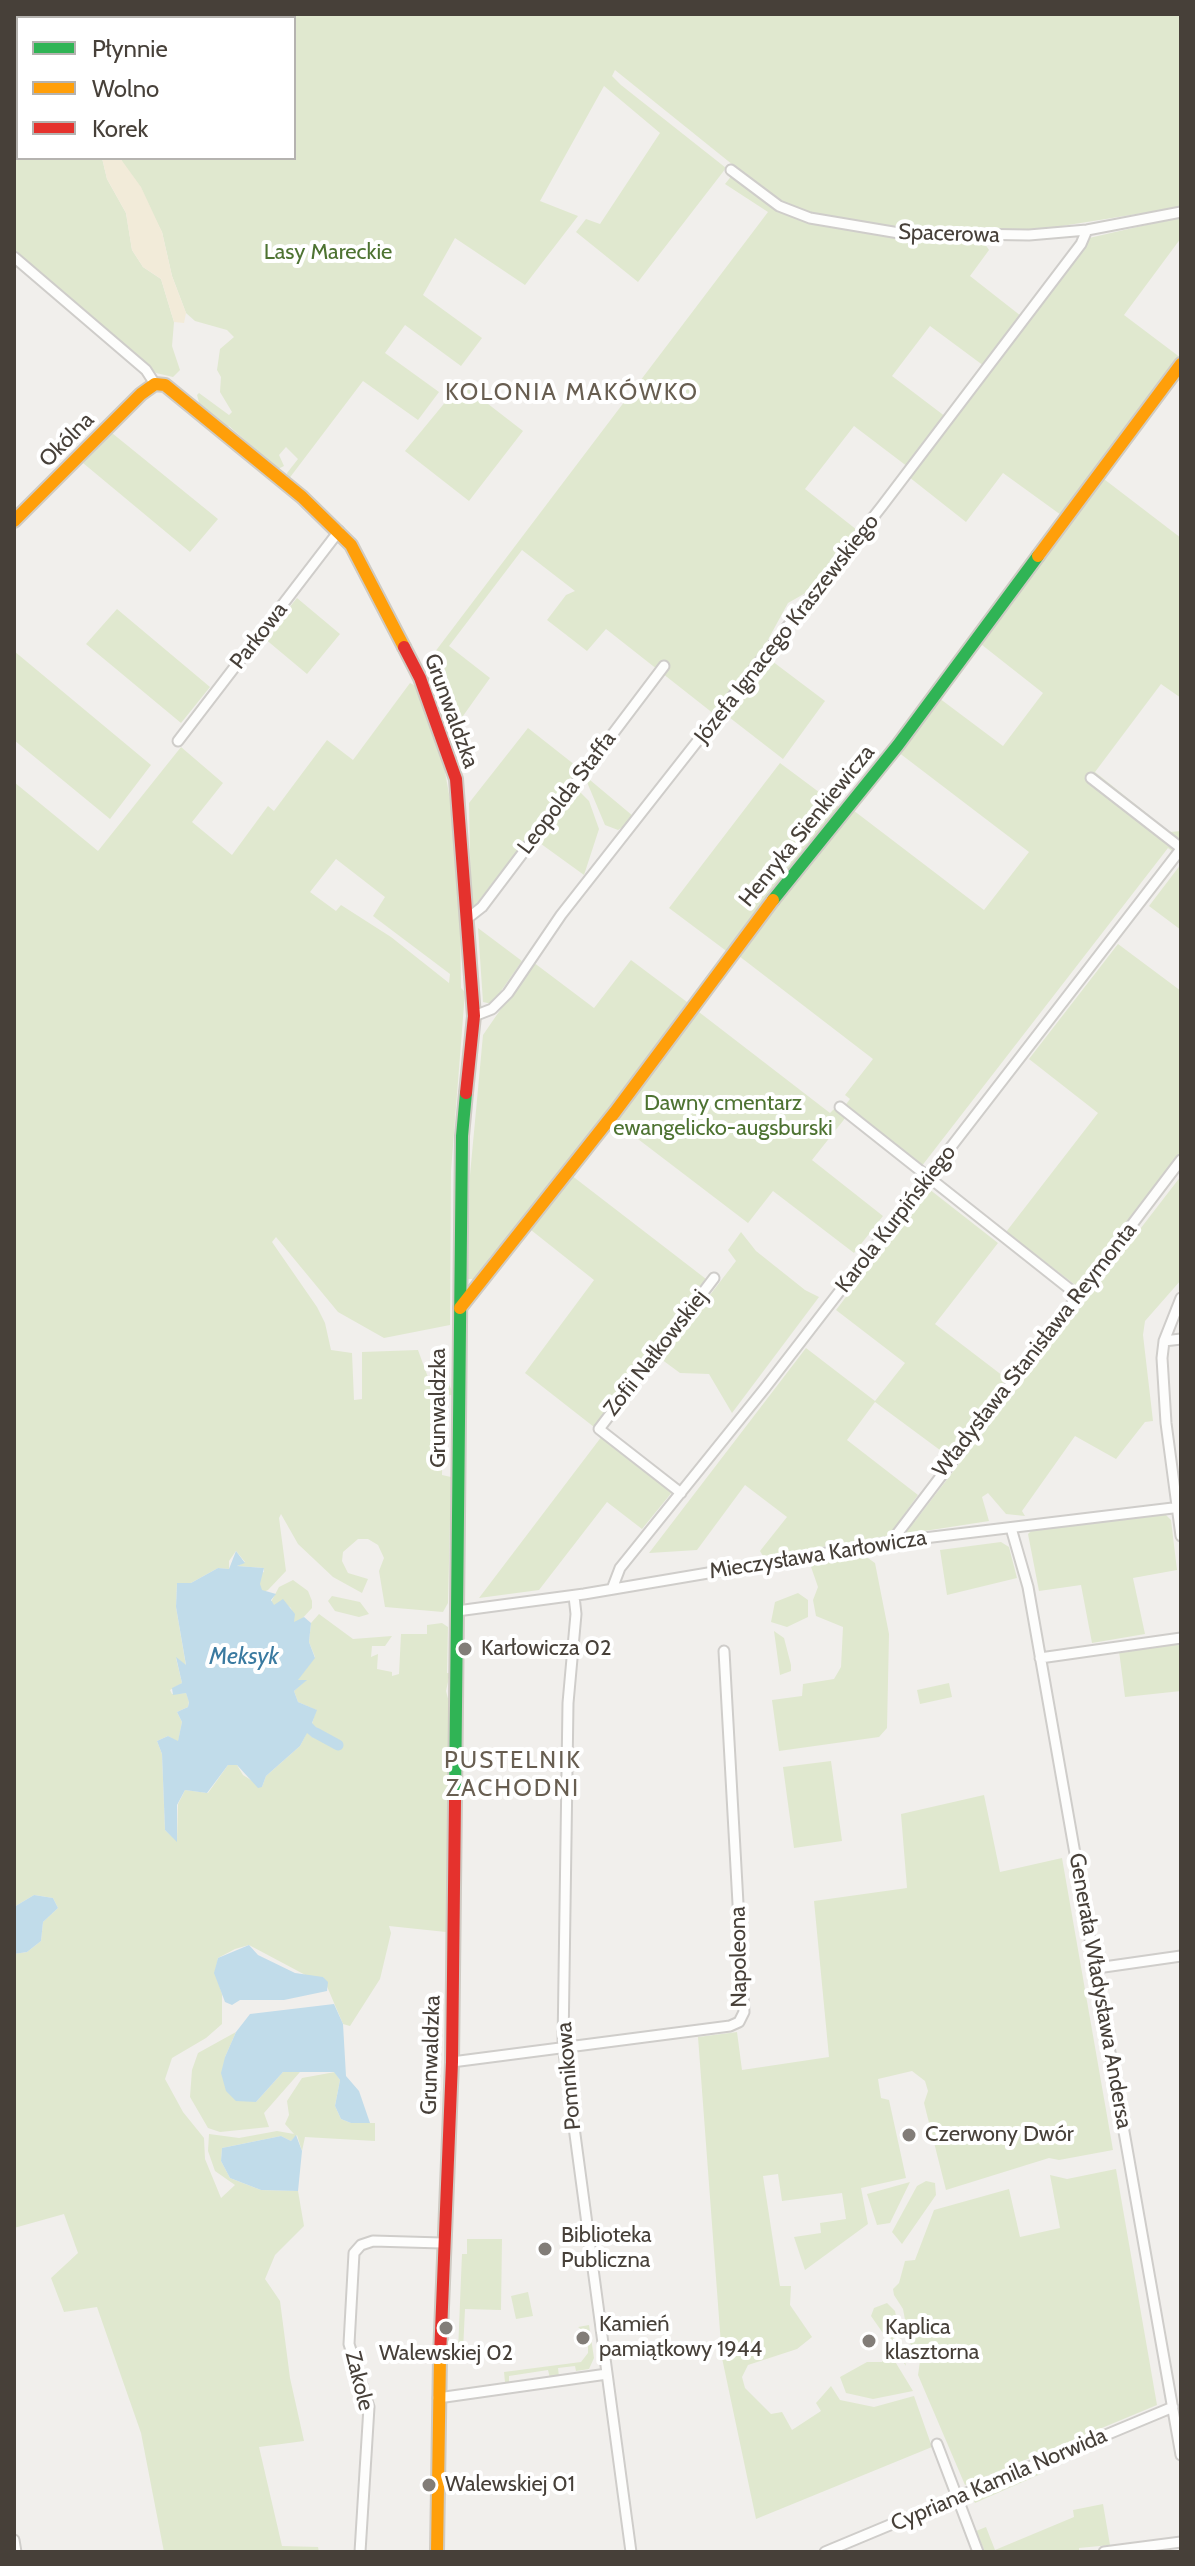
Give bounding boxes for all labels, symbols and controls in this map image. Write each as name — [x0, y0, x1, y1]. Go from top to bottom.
legend — [16, 16, 296, 160]
text: Płynnie — [92, 34, 168, 63]
text: Wolno — [92, 74, 159, 103]
text: Korek — [92, 114, 148, 143]
street label: Spacerowa — [898, 219, 1000, 249]
park label: Lasy Mareckie — [264, 240, 392, 266]
district label: KOLONIA MAKÓWKO — [445, 379, 699, 407]
street label: Okólna — [34, 407, 100, 473]
street label: Józefa Ignacego Kraszewskiego — [689, 509, 885, 749]
street label: Parkowa — [225, 597, 293, 675]
street label: Grunwaldzka — [418, 650, 484, 772]
street label: Leopolda Staffa — [512, 726, 622, 860]
street label: Henryka Sienkiewicza — [734, 740, 880, 912]
park label: Dawny cmentarz ewangelicko-augsburski — [613, 1091, 833, 1142]
street label: Karola Kurpińskiego — [830, 1140, 962, 1298]
street label: Władysława Stanisława Reymonta — [927, 1217, 1143, 1483]
street label: Zofii Nałkowskiej — [599, 1285, 713, 1421]
street label: Grunwaldzka — [426, 1348, 452, 1468]
street label: Mieczysława Karłowicza — [708, 1525, 928, 1585]
place label: Karłowicza 02 — [481, 1636, 612, 1662]
marker: Karłowicza 02 — [456, 1640, 474, 1658]
water label: Meksyk — [209, 1643, 279, 1671]
district label: PUSTELNIK ZACHODNI — [444, 1747, 582, 1803]
street label: Generała Władysława Andersa — [1063, 1851, 1137, 2131]
street label: Napoleona — [725, 1906, 753, 2008]
street label: Grunwaldzka — [416, 1995, 446, 2115]
street label: Pomnikowa — [551, 2021, 587, 2131]
place label: Czerwony Dwór — [925, 2122, 1074, 2148]
marker: Czerwony Dwór — [900, 2126, 918, 2144]
place label: Biblioteka Publiczna — [561, 2223, 652, 2274]
marker: Biblioteka Publiczna — [536, 2240, 554, 2258]
place label: Kamień pamiątkowy 1944 — [599, 2312, 762, 2364]
place label: Kaplica klasztorna — [885, 2315, 979, 2366]
marker: Walewskiej 02 — [437, 2319, 455, 2337]
marker: Kamień pamiątkowy 1944 — [574, 2329, 592, 2347]
marker: Kaplica klasztorna — [860, 2332, 878, 2350]
place label: Walewskiej 02 — [379, 2341, 513, 2367]
street label: Zakole — [339, 2349, 379, 2413]
street label: Cypriana Kamila Norwida — [887, 2423, 1111, 2537]
place label: Walewskiej 01 — [445, 2472, 575, 2498]
marker: Walewskiej 01 — [420, 2476, 438, 2494]

